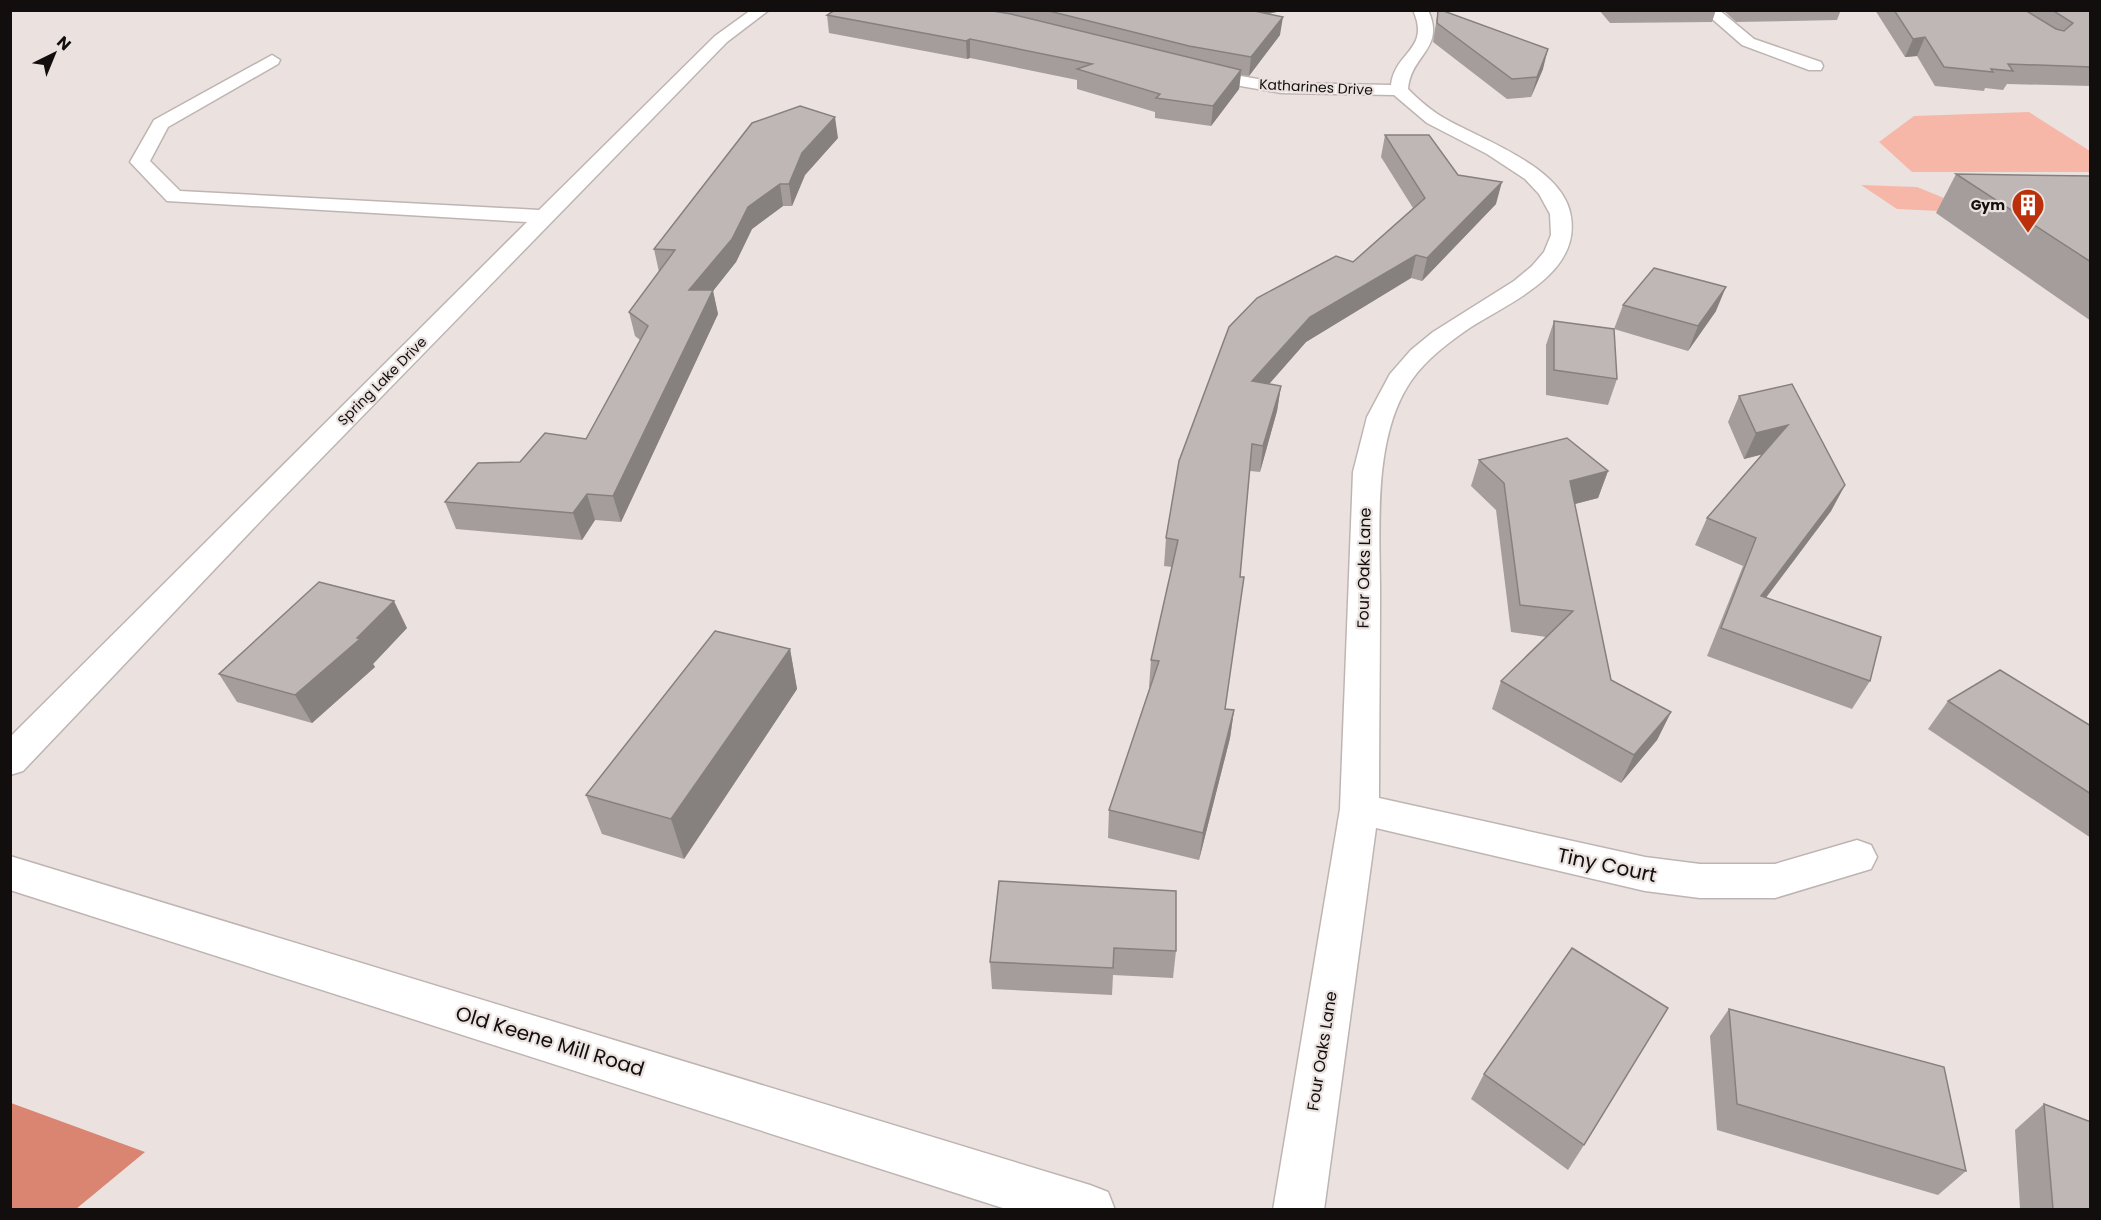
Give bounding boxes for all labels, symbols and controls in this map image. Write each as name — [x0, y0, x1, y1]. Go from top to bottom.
north arrow — [24, 24, 84, 84]
text: N — [52, 31, 76, 56]
street label: Katharines Drive — [1259, 74, 1374, 100]
building icon: Gym — [2010, 187, 2046, 234]
place label: Gym — [1971, 195, 2005, 215]
street label: Spring Lake Drive — [333, 332, 431, 430]
street label: Four Oaks Lane — [1351, 507, 1377, 629]
street label: Tiny Court — [1555, 841, 1659, 889]
street label: Four Oaks Lane — [1301, 989, 1343, 1113]
street label: Old Keene Mill Road — [452, 999, 648, 1083]

